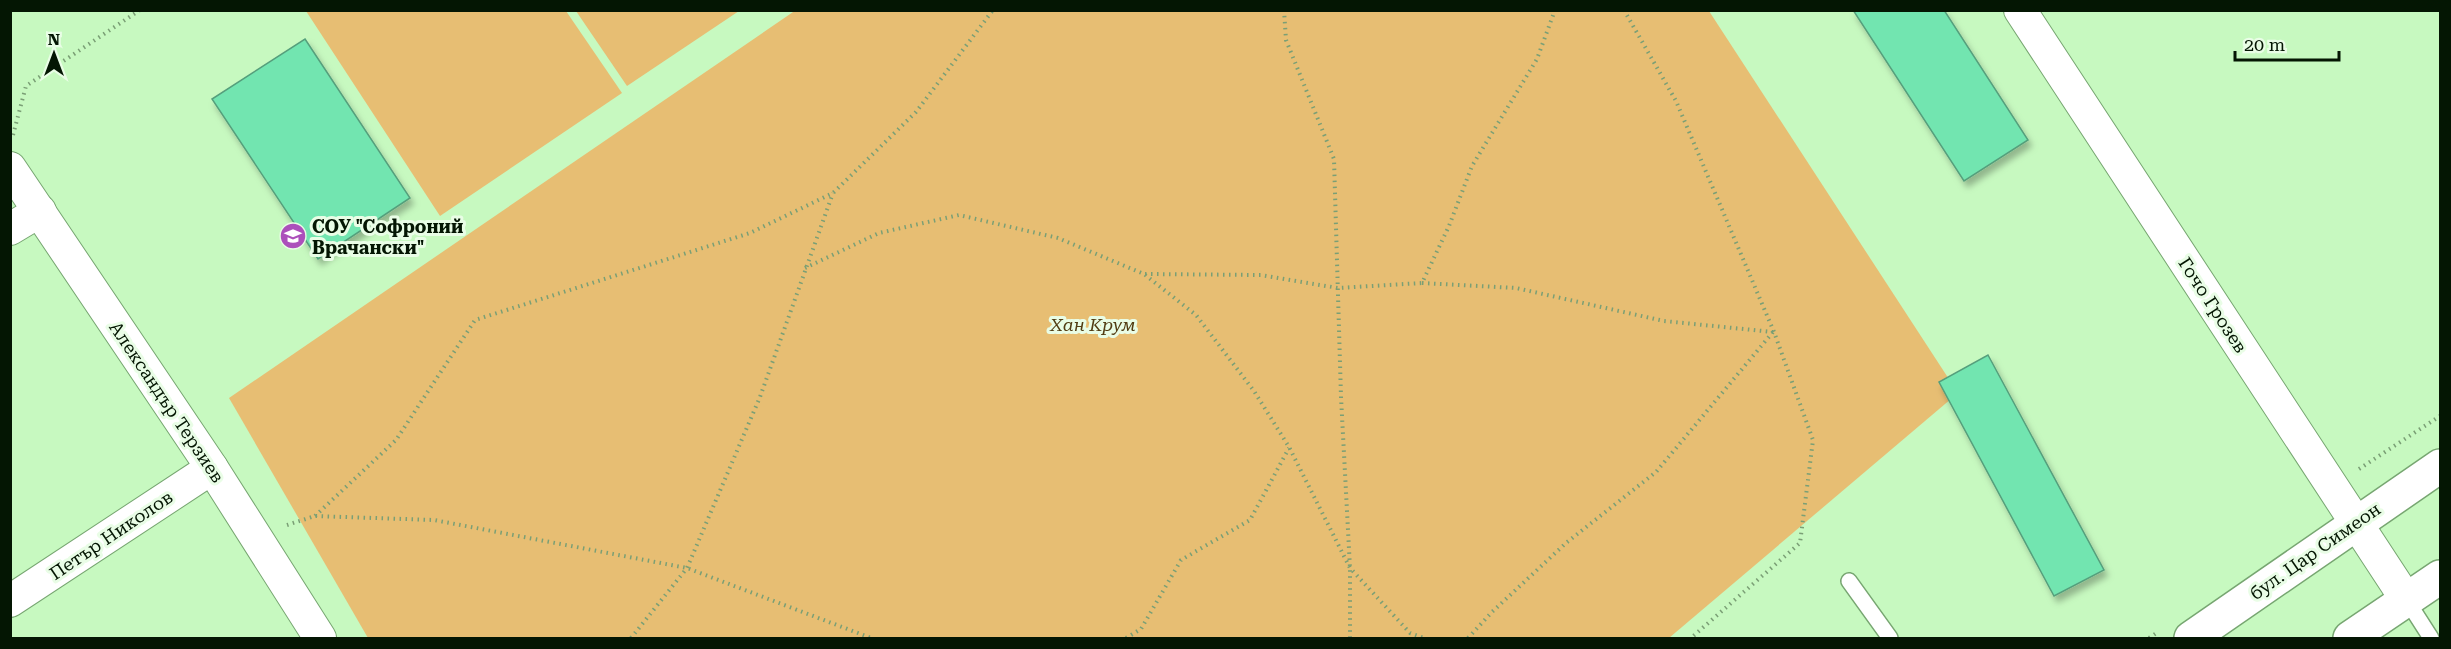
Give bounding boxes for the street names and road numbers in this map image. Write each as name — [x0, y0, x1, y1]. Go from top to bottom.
street label: Гочо Грозев — [2174, 253, 2252, 357]
street label: Александър Терзиев — [105, 317, 229, 487]
street label: Петър Николов — [45, 486, 177, 584]
street label: бул. Цар Симеон — [2246, 498, 2385, 604]

